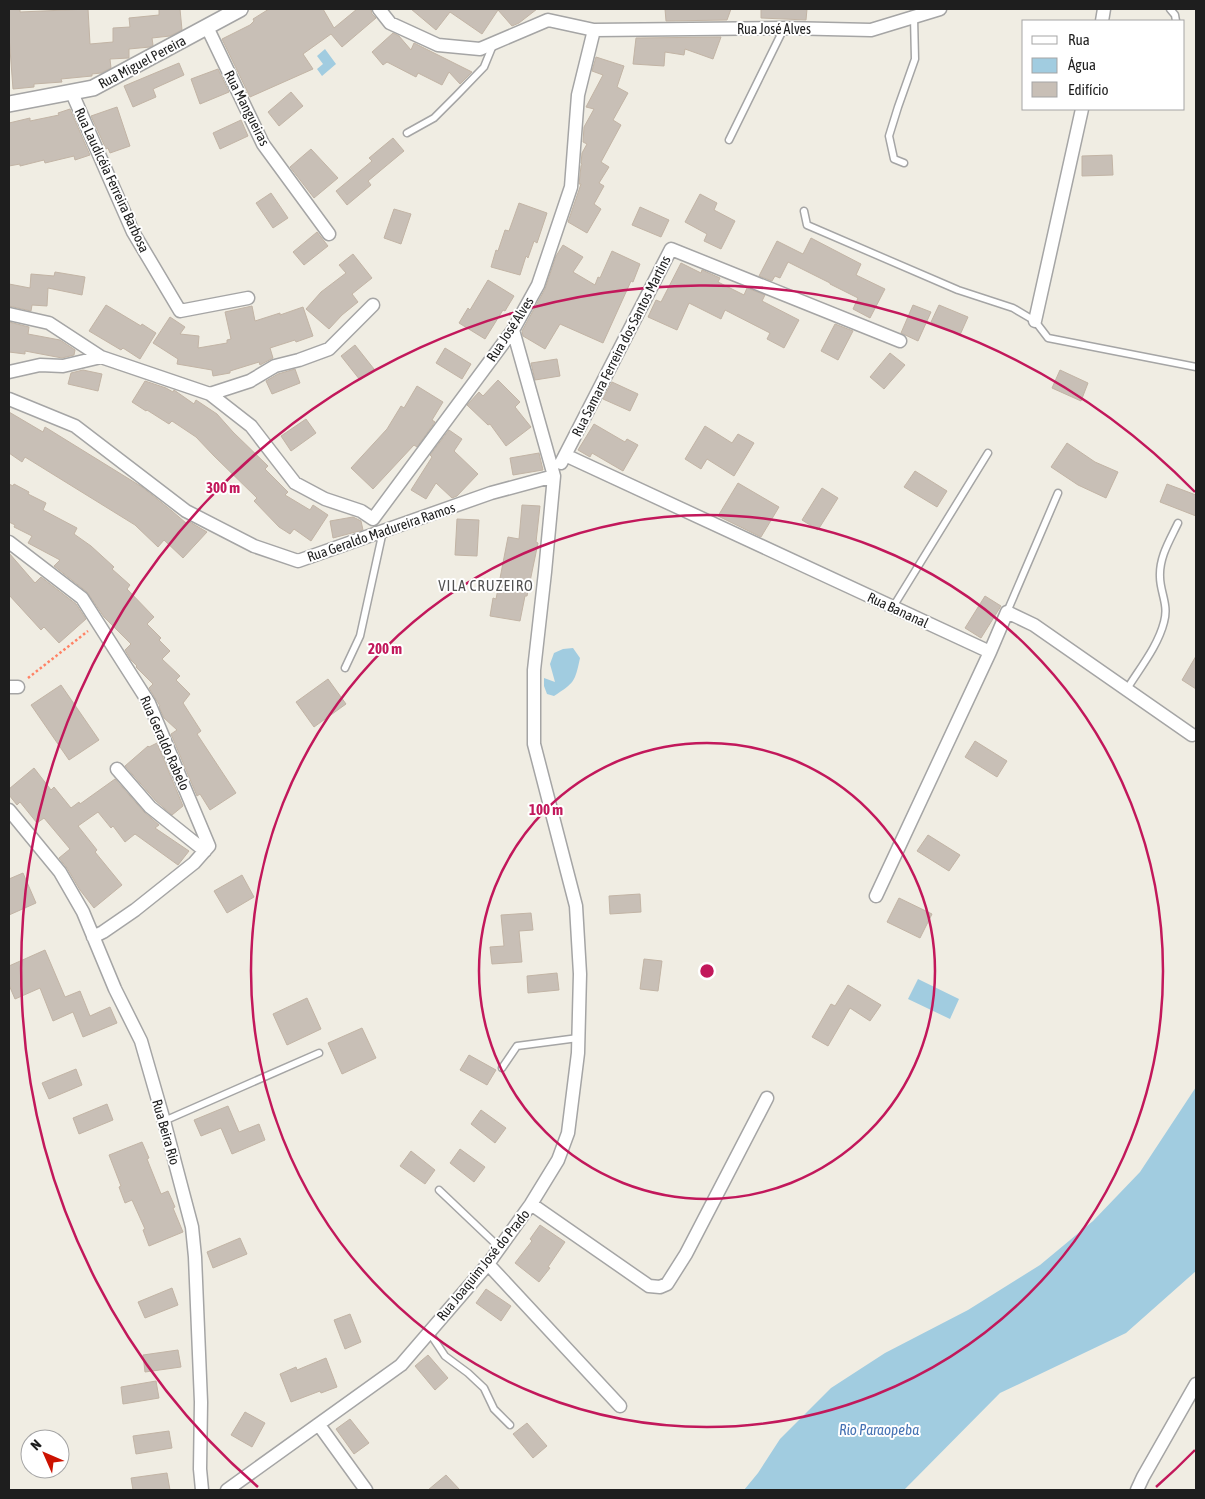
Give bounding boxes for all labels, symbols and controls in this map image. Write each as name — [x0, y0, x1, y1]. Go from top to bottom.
legend — [1022, 20, 1185, 110]
street label: Rua José Alves — [737, 21, 811, 37]
text: Rua — [1068, 31, 1090, 48]
street label: Rua Miguel Pereira — [96, 32, 188, 92]
text: Água — [1068, 56, 1096, 73]
street label: Rua Mangueiras — [221, 68, 273, 148]
text: Edifício — [1068, 81, 1109, 98]
street label: Rua Laudicéia Ferreira Barbosa — [71, 105, 153, 255]
street label: Rua Samara Ferreira dos Santos Martins — [568, 253, 674, 439]
street label: Rua José Alves — [483, 294, 537, 364]
text: 300 m — [206, 479, 240, 496]
street label: Rua Geraldo Madureira Ramos — [305, 499, 457, 565]
district label: VILA CRUZEIRO — [438, 577, 534, 594]
street label: Rua Bananal — [865, 589, 931, 631]
text: 200 m — [368, 640, 402, 657]
street label: Rua Geraldo Rabelo — [137, 693, 193, 793]
text: 100 m — [529, 801, 563, 818]
centre of rings — [698, 962, 716, 980]
street label: Rua Beira Rio — [149, 1097, 183, 1167]
street label: Rua Joaquim José do Prado — [433, 1206, 533, 1324]
water label: Rio Paraopeba — [839, 1421, 919, 1438]
north arrow — [20, 1429, 70, 1479]
text: N — [27, 1436, 44, 1453]

